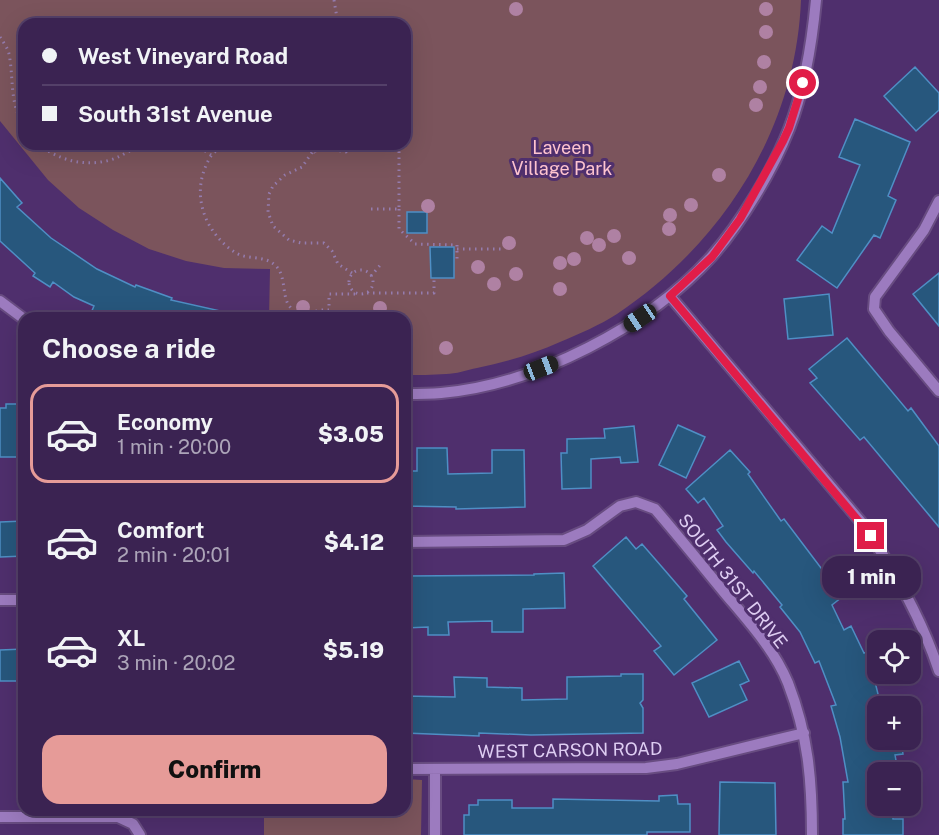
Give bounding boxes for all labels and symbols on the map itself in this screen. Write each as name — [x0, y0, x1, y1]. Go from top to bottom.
route start — [789, 69, 816, 96]
park label: Laveen Village Park — [512, 137, 612, 179]
car — [620, 300, 660, 336]
car — [521, 353, 561, 383]
street label: SOUTH 31ST DRIVE — [674, 510, 792, 652]
route end — [857, 522, 884, 549]
callout: 1 min — [822, 557, 920, 599]
street label: WEST CARSON ROAD — [477, 738, 663, 762]

